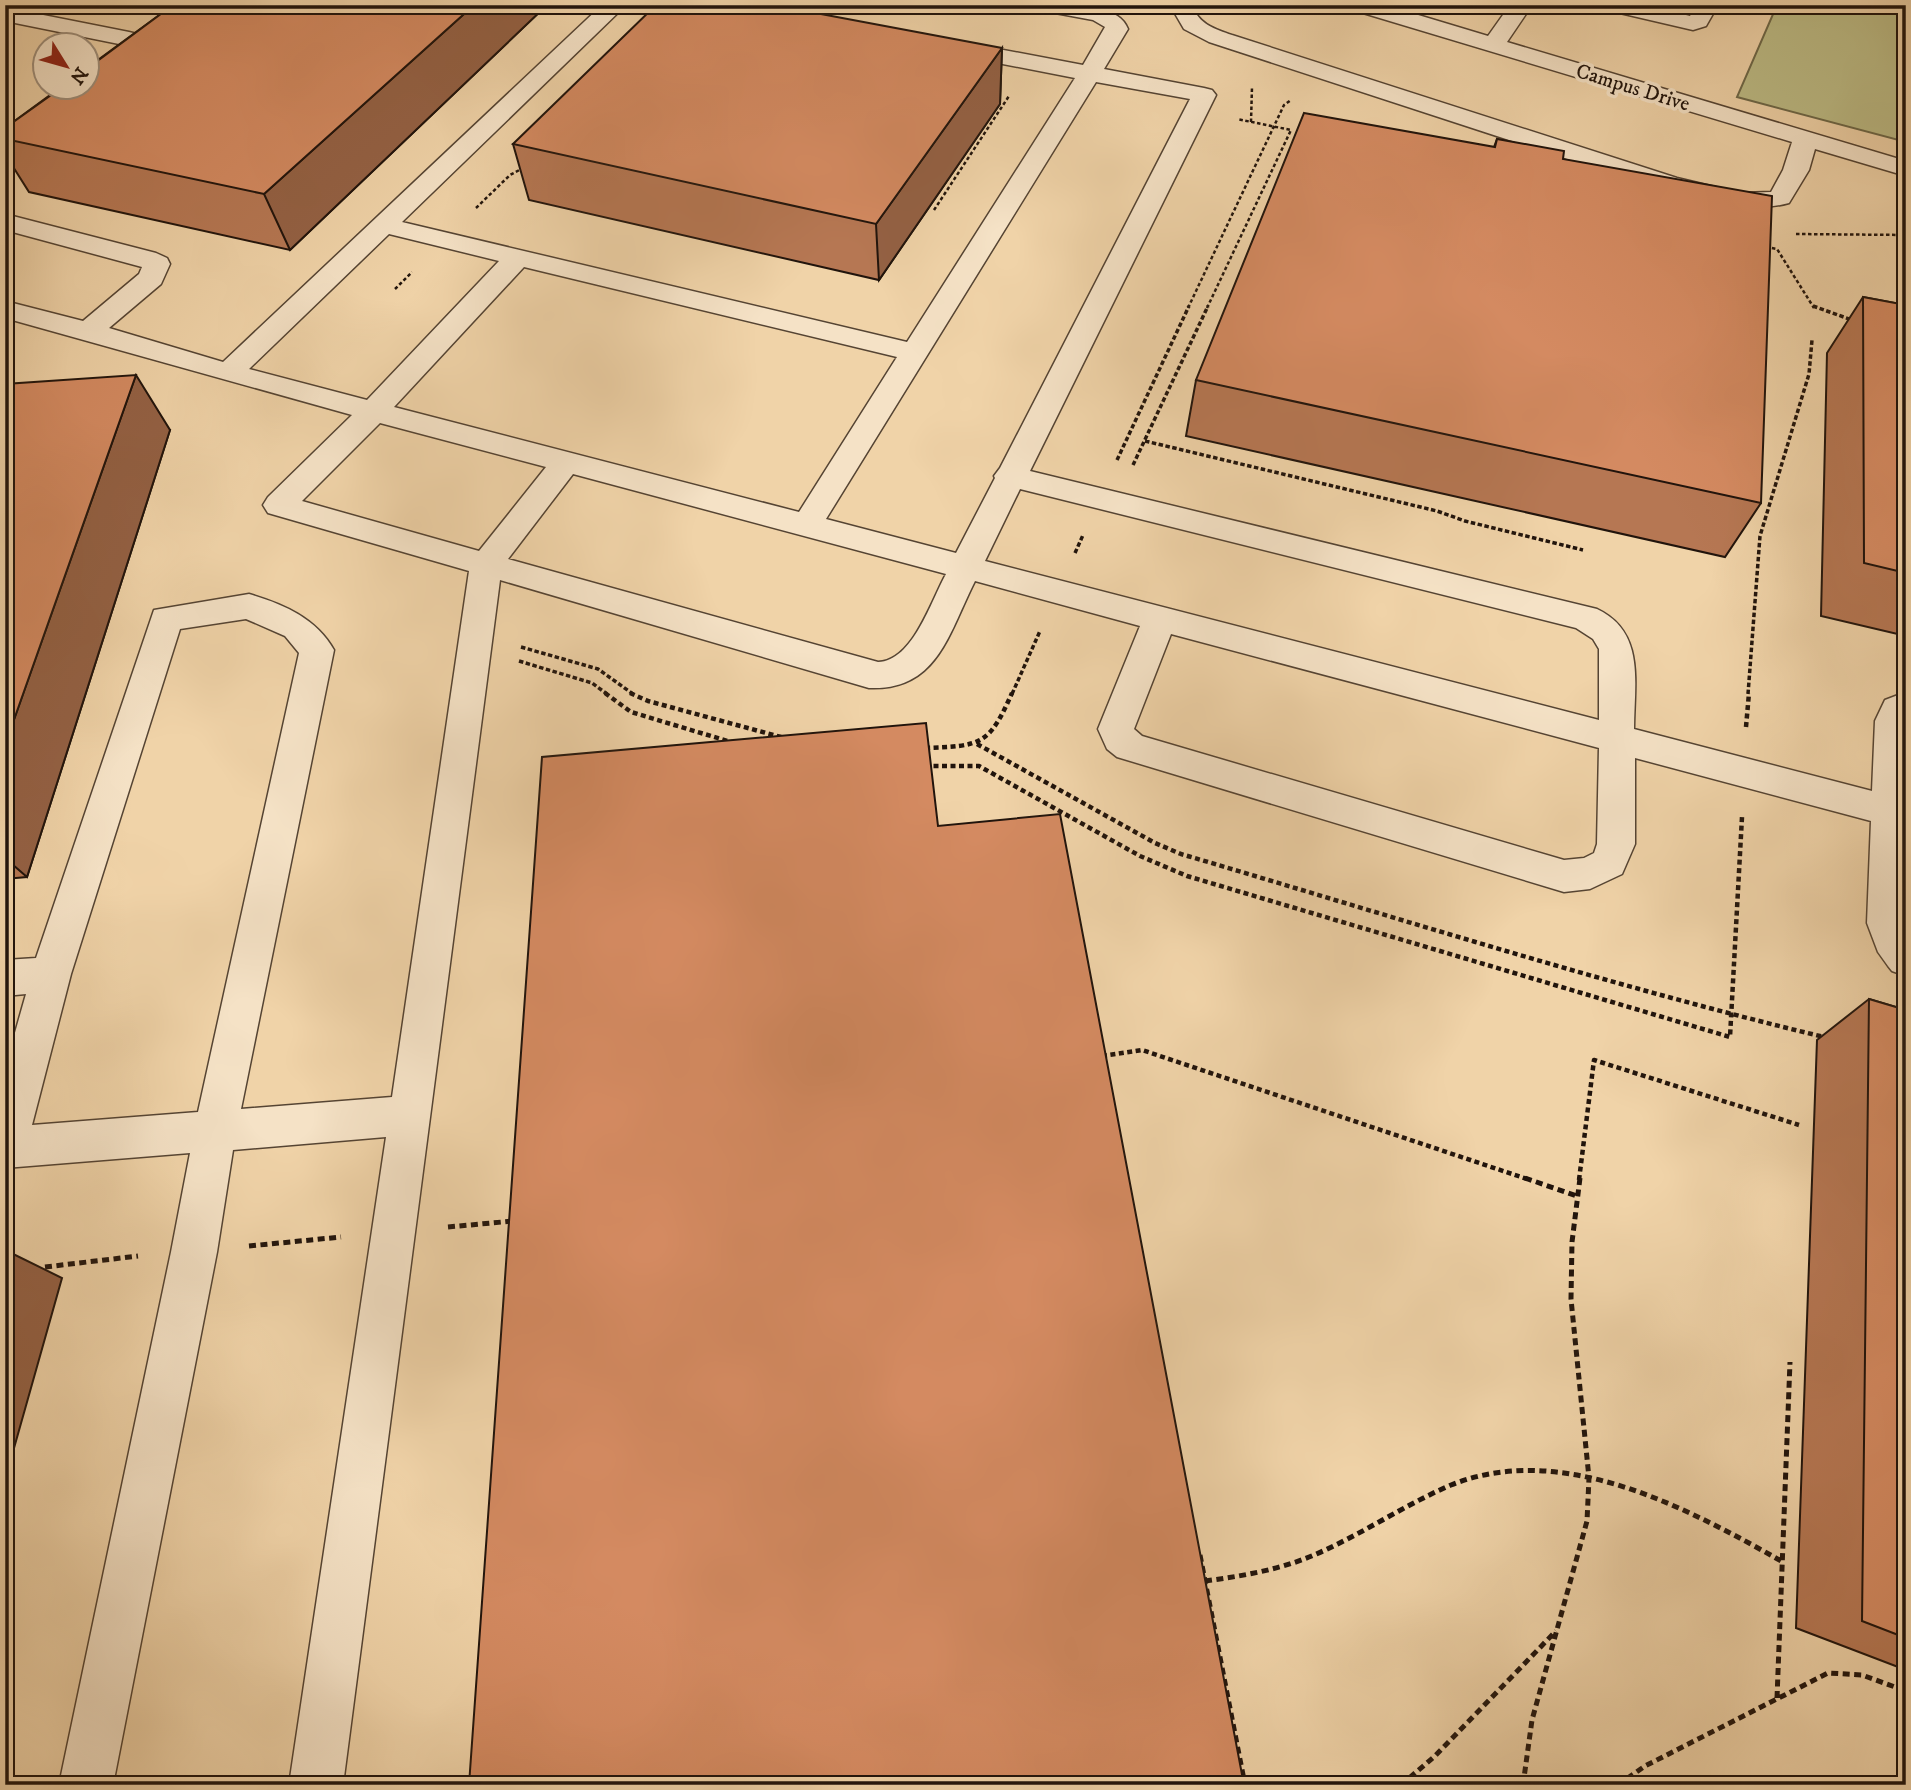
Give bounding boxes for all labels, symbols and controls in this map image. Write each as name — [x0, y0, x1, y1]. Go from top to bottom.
north arrow — [32, 32, 102, 102]
street label: Campus Drive — [1573, 58, 1693, 118]
text: N — [64, 62, 92, 89]

